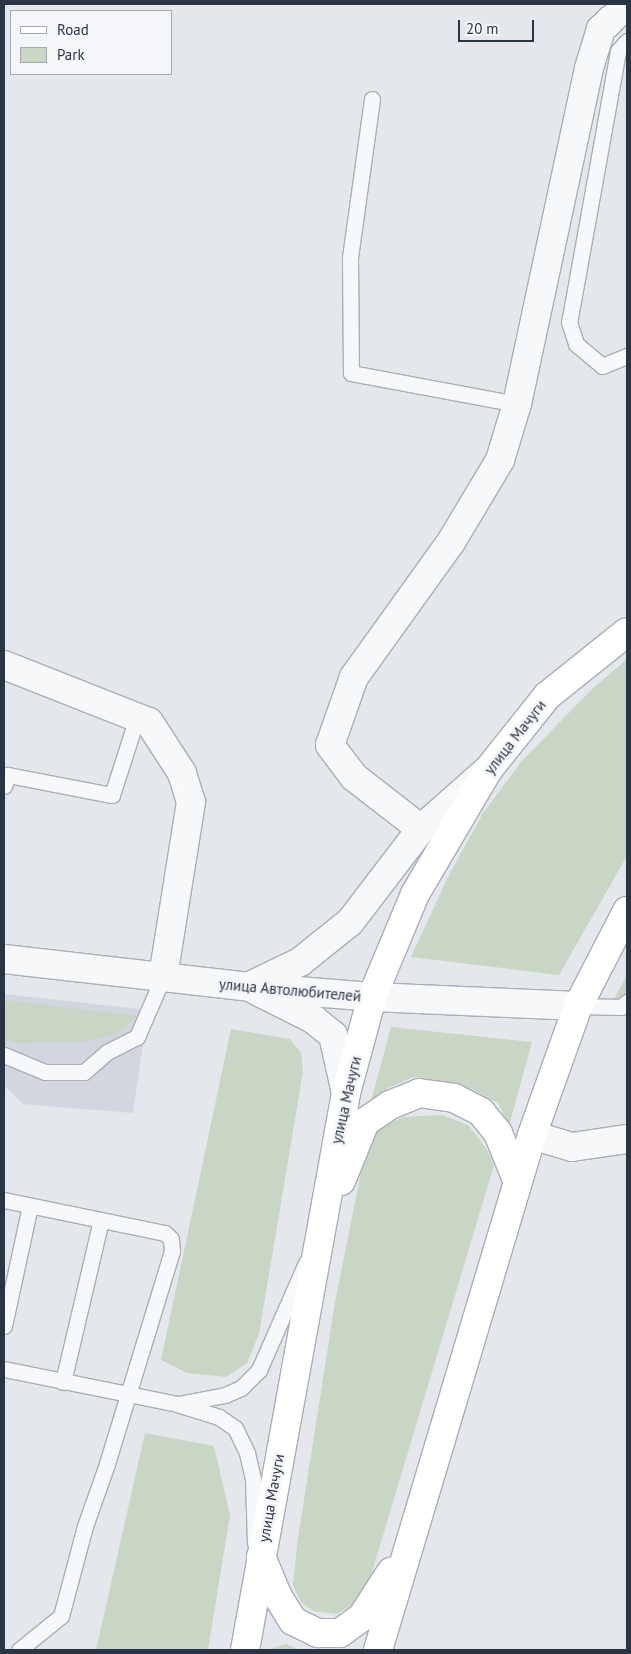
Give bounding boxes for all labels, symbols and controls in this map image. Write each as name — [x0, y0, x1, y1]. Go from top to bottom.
legend — [10, 10, 172, 75]
scale bar — [461, 10, 537, 42]
text: 20 m — [466, 19, 499, 38]
text: Road — [57, 20, 89, 39]
text: Park — [57, 45, 85, 64]
street label: улица Мачуги — [480, 696, 550, 778]
street label: улица Автолюбителей — [218, 975, 362, 1005]
street label: улица Мачуги — [327, 1054, 365, 1146]
street label: улица Мачуги — [254, 1452, 288, 1544]

